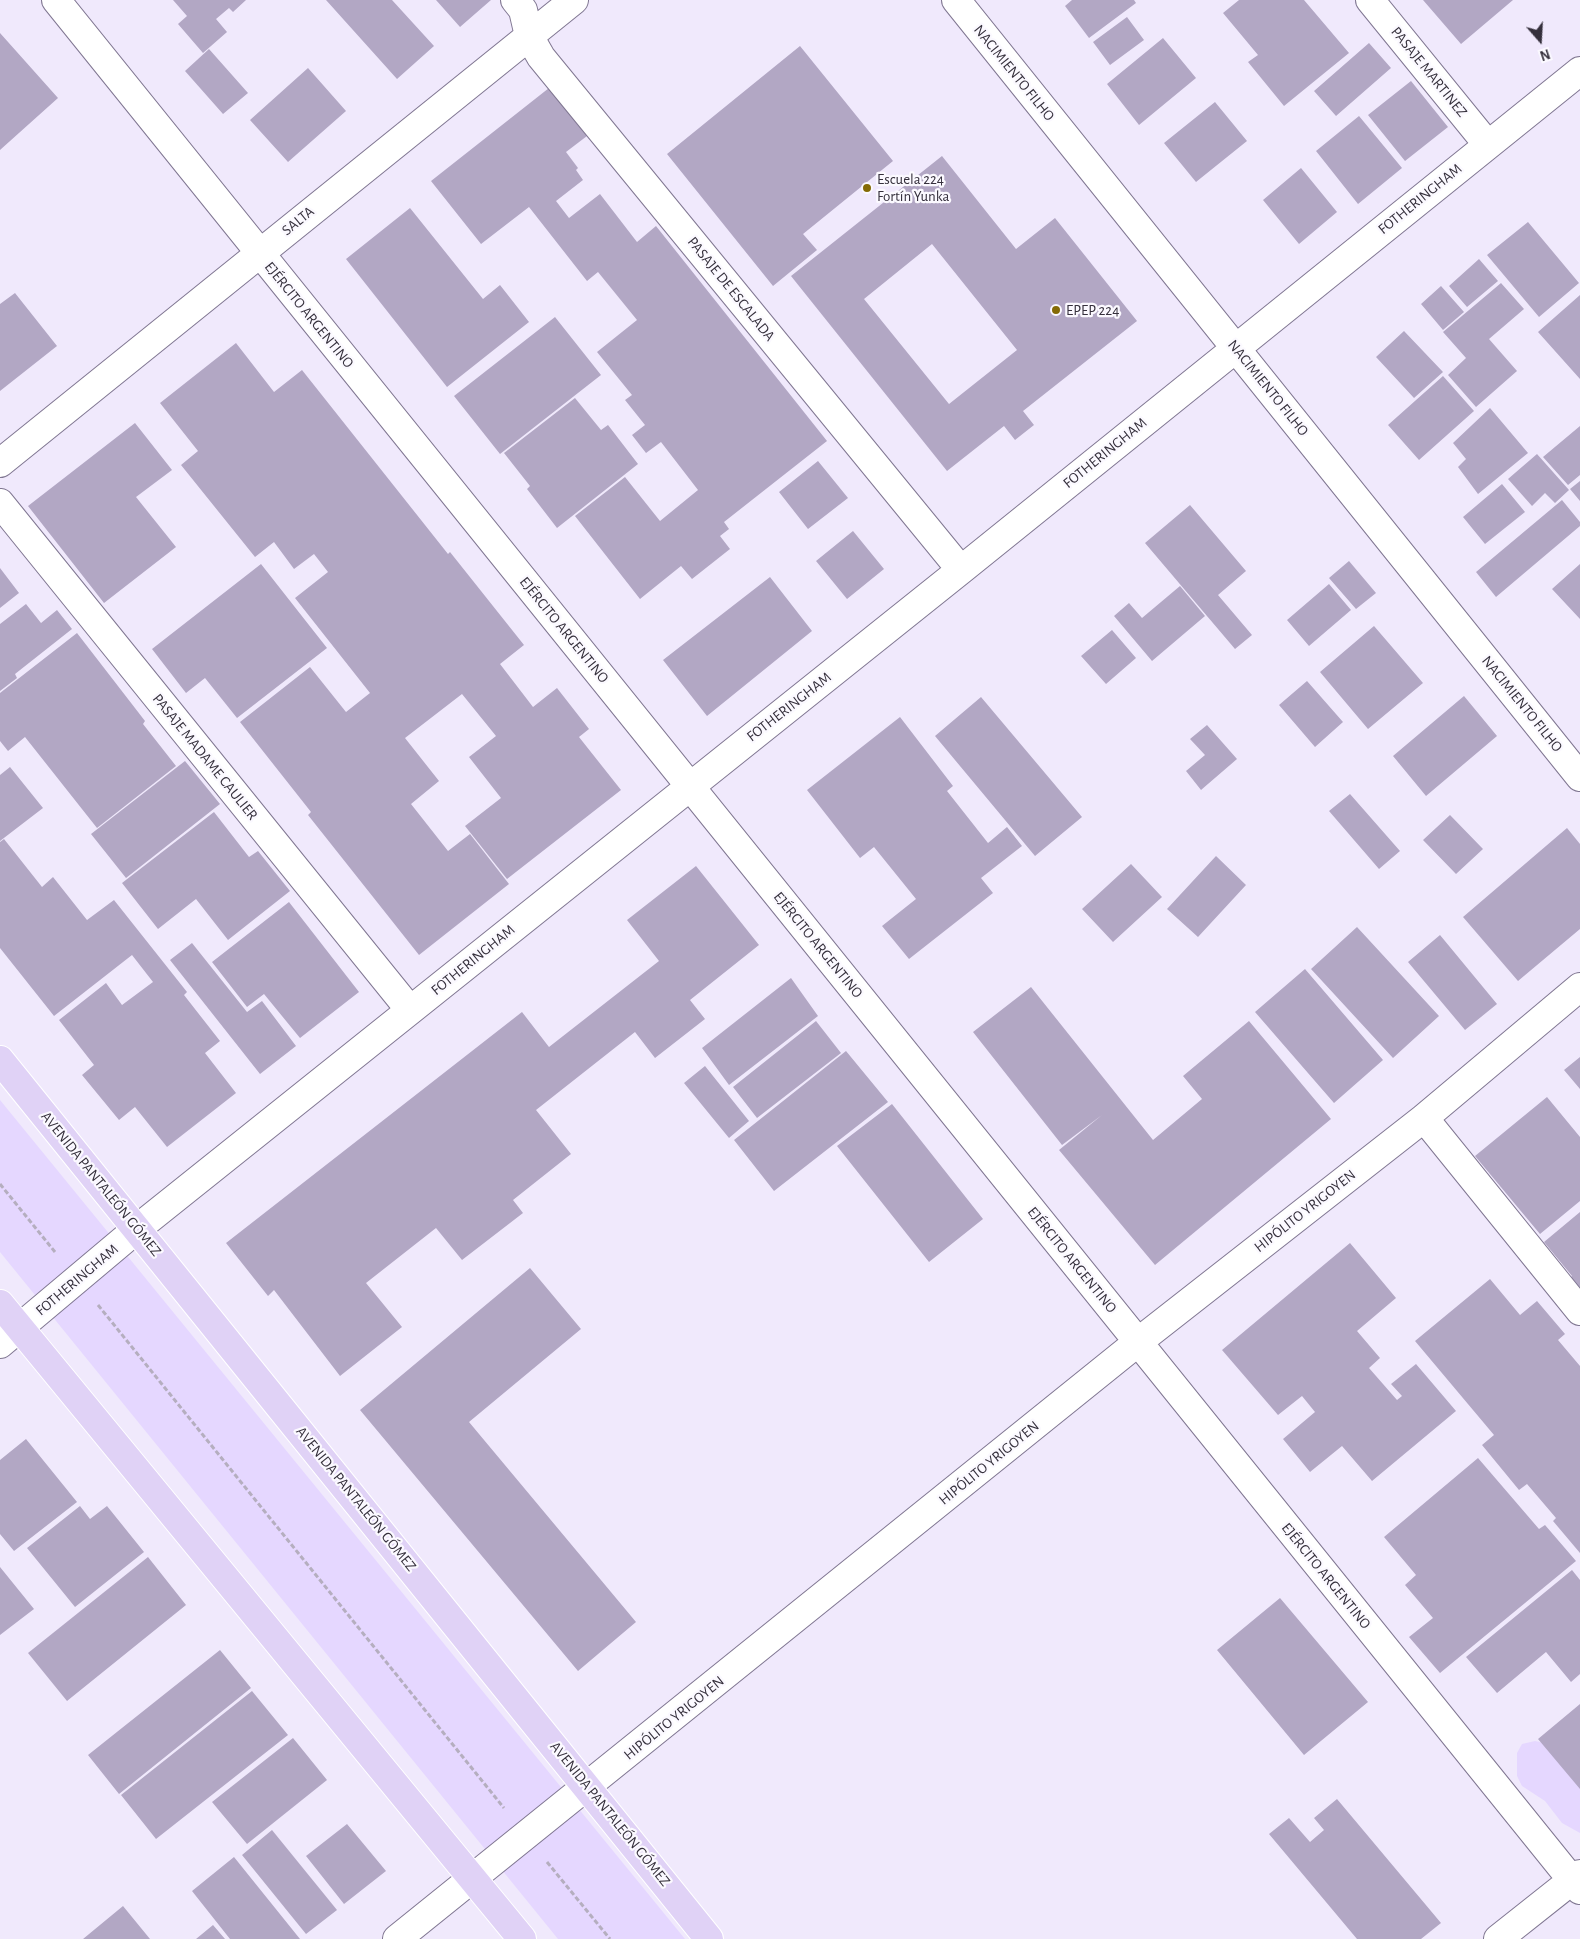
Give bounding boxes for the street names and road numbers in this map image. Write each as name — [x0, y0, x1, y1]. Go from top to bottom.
street label: NACIMIENTO FILHO — [970, 21, 1058, 125]
street label: PASAJE MARTINEZ — [1387, 23, 1471, 121]
street label: FOTHERINGHAM — [1375, 160, 1465, 238]
street label: SALTA — [278, 203, 318, 239]
street label: PASAJE DE ESCALADA — [683, 233, 779, 345]
street label: EJÉRCITO ARGENTINO — [261, 258, 357, 372]
street label: NACIMIENTO FILHO — [1224, 336, 1312, 440]
street label: FOTHERINGHAM — [1060, 414, 1150, 492]
street label: EJÉRCITO ARGENTINO — [516, 573, 612, 687]
street label: NACIMIENTO FILHO — [1478, 652, 1566, 756]
street label: FOTHERINGHAM — [743, 668, 835, 746]
street label: PASAJE MADAME CAULIER — [148, 690, 262, 824]
street label: EJÉRCITO ARGENTINO — [770, 888, 866, 1002]
street label: FOTHERINGHAM — [428, 921, 518, 999]
street label: AVENIDA PANTALEÓN GÓMEZ — [37, 1108, 165, 1260]
street label: HIPÓLITO YRIGOYEN — [1251, 1166, 1359, 1256]
street label: EJÉRCITO ARGENTINO — [1024, 1203, 1120, 1317]
street label: FOTHERINGHAM — [32, 1240, 122, 1320]
street label: HIPÓLITO YRIGOYEN — [935, 1417, 1043, 1509]
street label: AVENIDA PANTALEÓN GÓMEZ — [292, 1423, 420, 1575]
street label: EJÉRCITO ARGENTINO — [1278, 1519, 1374, 1633]
street label: HIPÓLITO YRIGOYEN — [620, 1672, 728, 1764]
street label: AVENIDA PANTALEÓN GÓMEZ — [546, 1738, 674, 1890]

